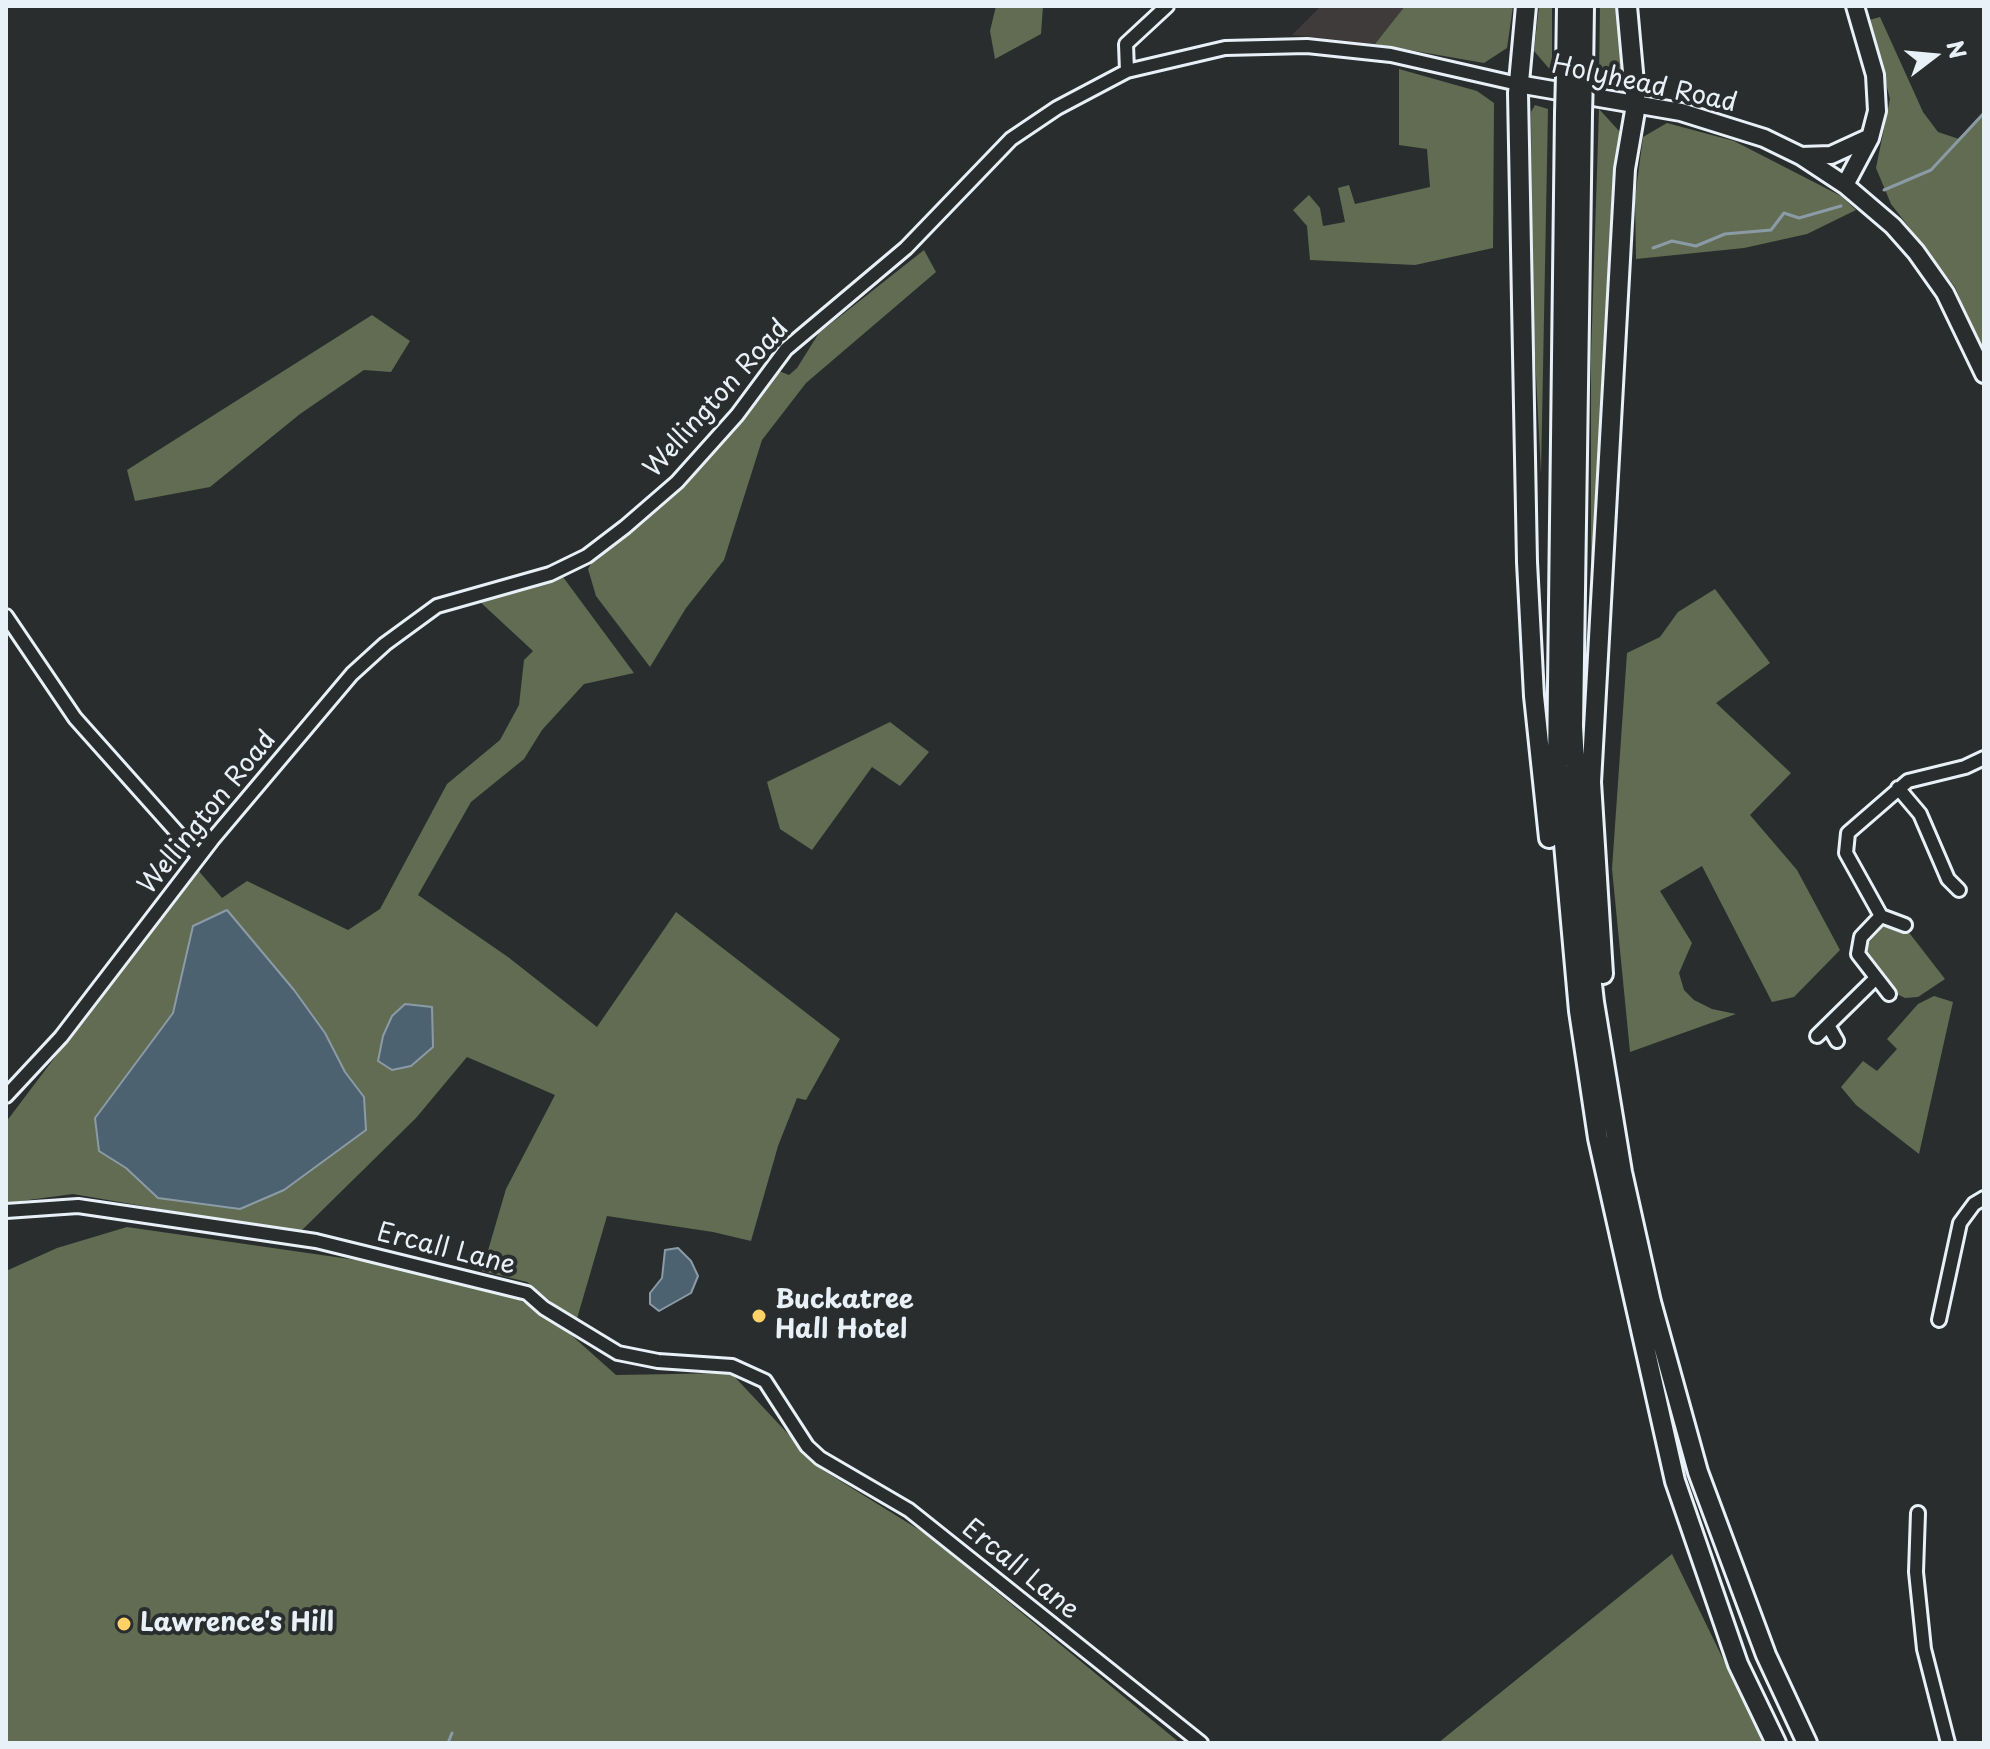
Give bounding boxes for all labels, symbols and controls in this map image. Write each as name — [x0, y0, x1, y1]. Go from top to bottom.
north arrow — [1894, 16, 1974, 96]
text: N — [1939, 36, 1976, 62]
street label: Holyhead Road — [1548, 50, 1740, 120]
street label: Wellington Road — [638, 314, 796, 484]
street label: Wellington Road — [133, 725, 283, 901]
street label: Ercall Lane — [373, 1218, 519, 1282]
place label: Buckatree Hall Hotel — [775, 1285, 914, 1346]
marker: Buckatree Hall Hotel — [750, 1307, 768, 1325]
street label: Ercall Lane — [955, 1513, 1085, 1627]
place label: Lawrence's Hill — [140, 1608, 334, 1640]
marker: Lawrence's Hill — [115, 1615, 133, 1633]

